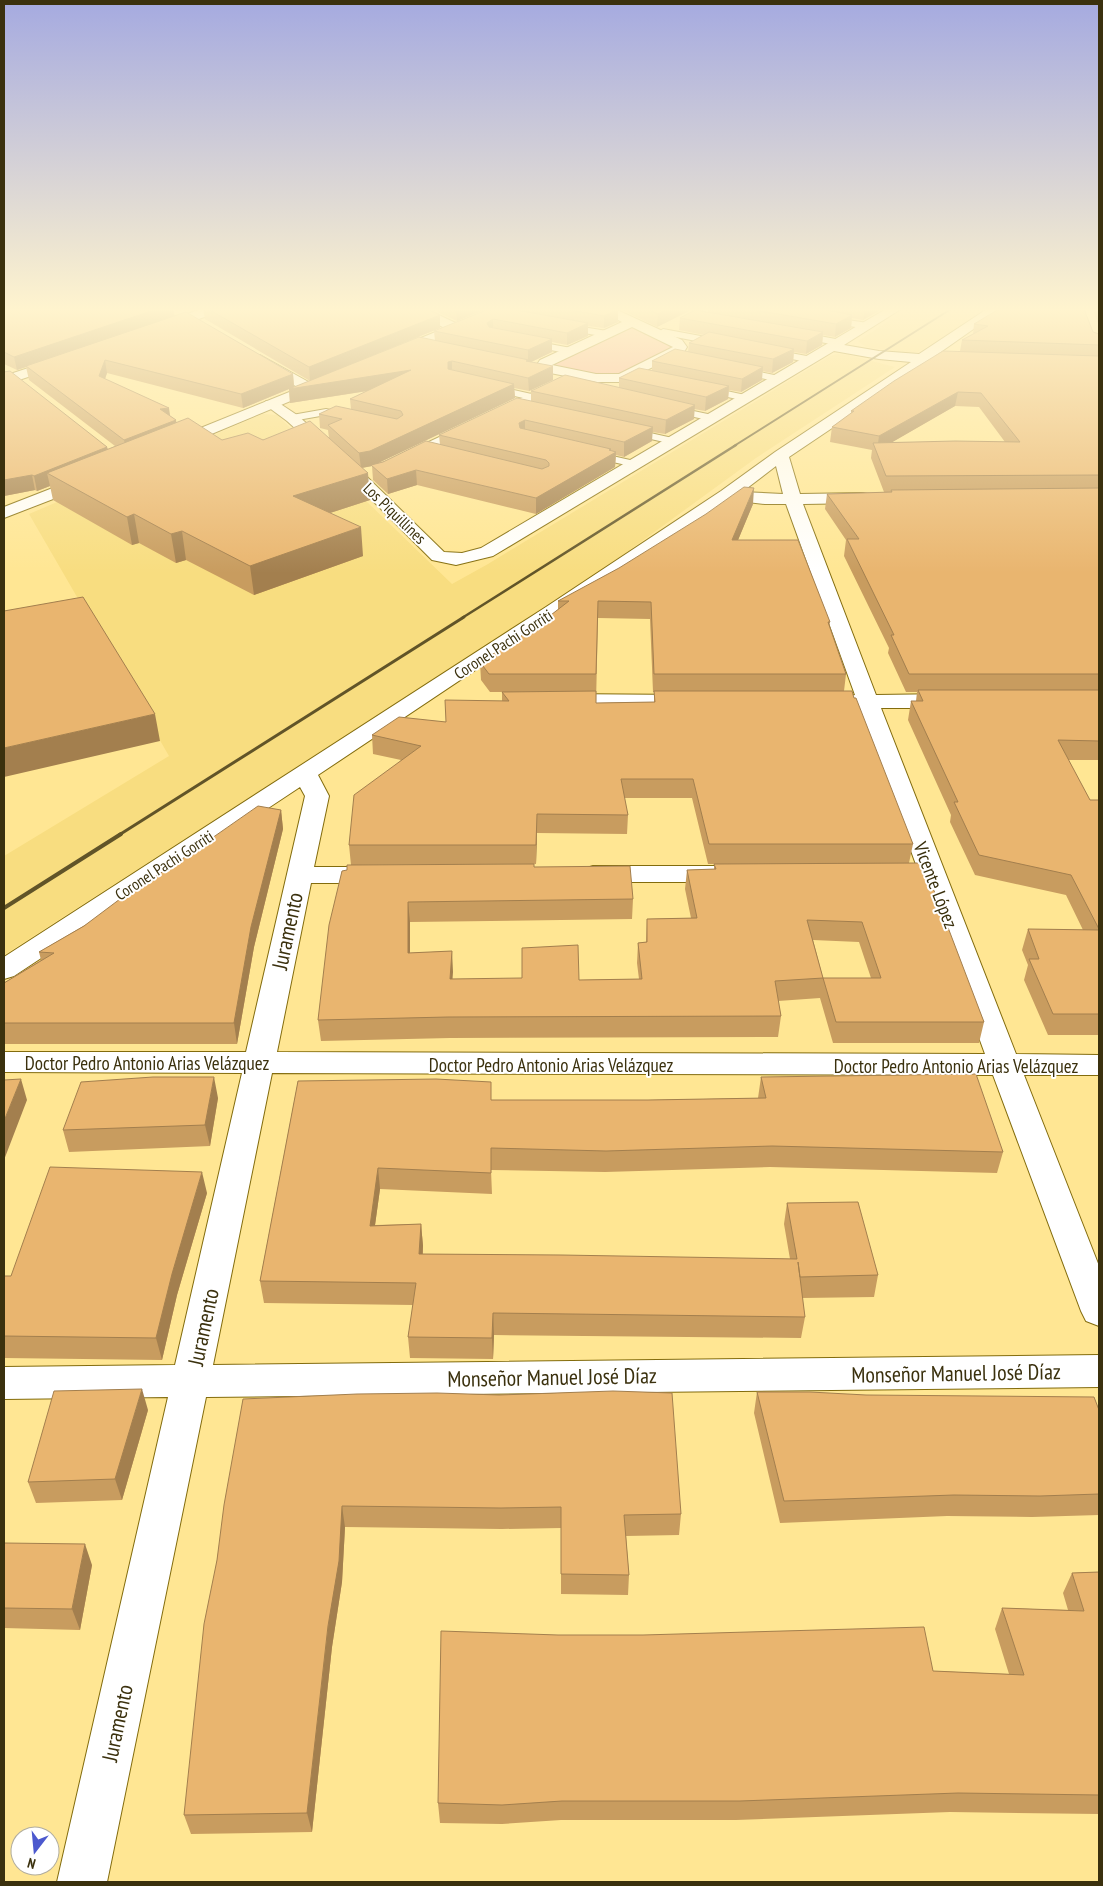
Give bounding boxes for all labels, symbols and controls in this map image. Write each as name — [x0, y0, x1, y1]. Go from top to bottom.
street label: Los Piquillines — [359, 478, 431, 548]
street label: Coronel Pachi Gorriti — [450, 605, 556, 683]
street label: Coronel Pachi Gorriti — [111, 826, 217, 904]
street label: Vicente López — [908, 837, 963, 932]
street label: Juramento — [265, 890, 309, 973]
street label: Doctor Pedro Antonio Arias Velázquez — [25, 1051, 269, 1075]
street label: Doctor Pedro Antonio Arias Velázquez — [429, 1053, 673, 1077]
street label: Doctor Pedro Antonio Arias Velázquez — [834, 1054, 1078, 1078]
street label: Juramento — [181, 1286, 225, 1369]
street label: Monseñor Manuel José Díaz — [851, 1357, 1061, 1389]
street label: Monseñor Manuel José Díaz — [447, 1361, 657, 1393]
street label: Juramento — [95, 1682, 139, 1765]
north arrow — [10, 1826, 60, 1876]
text: N — [25, 1854, 38, 1873]

